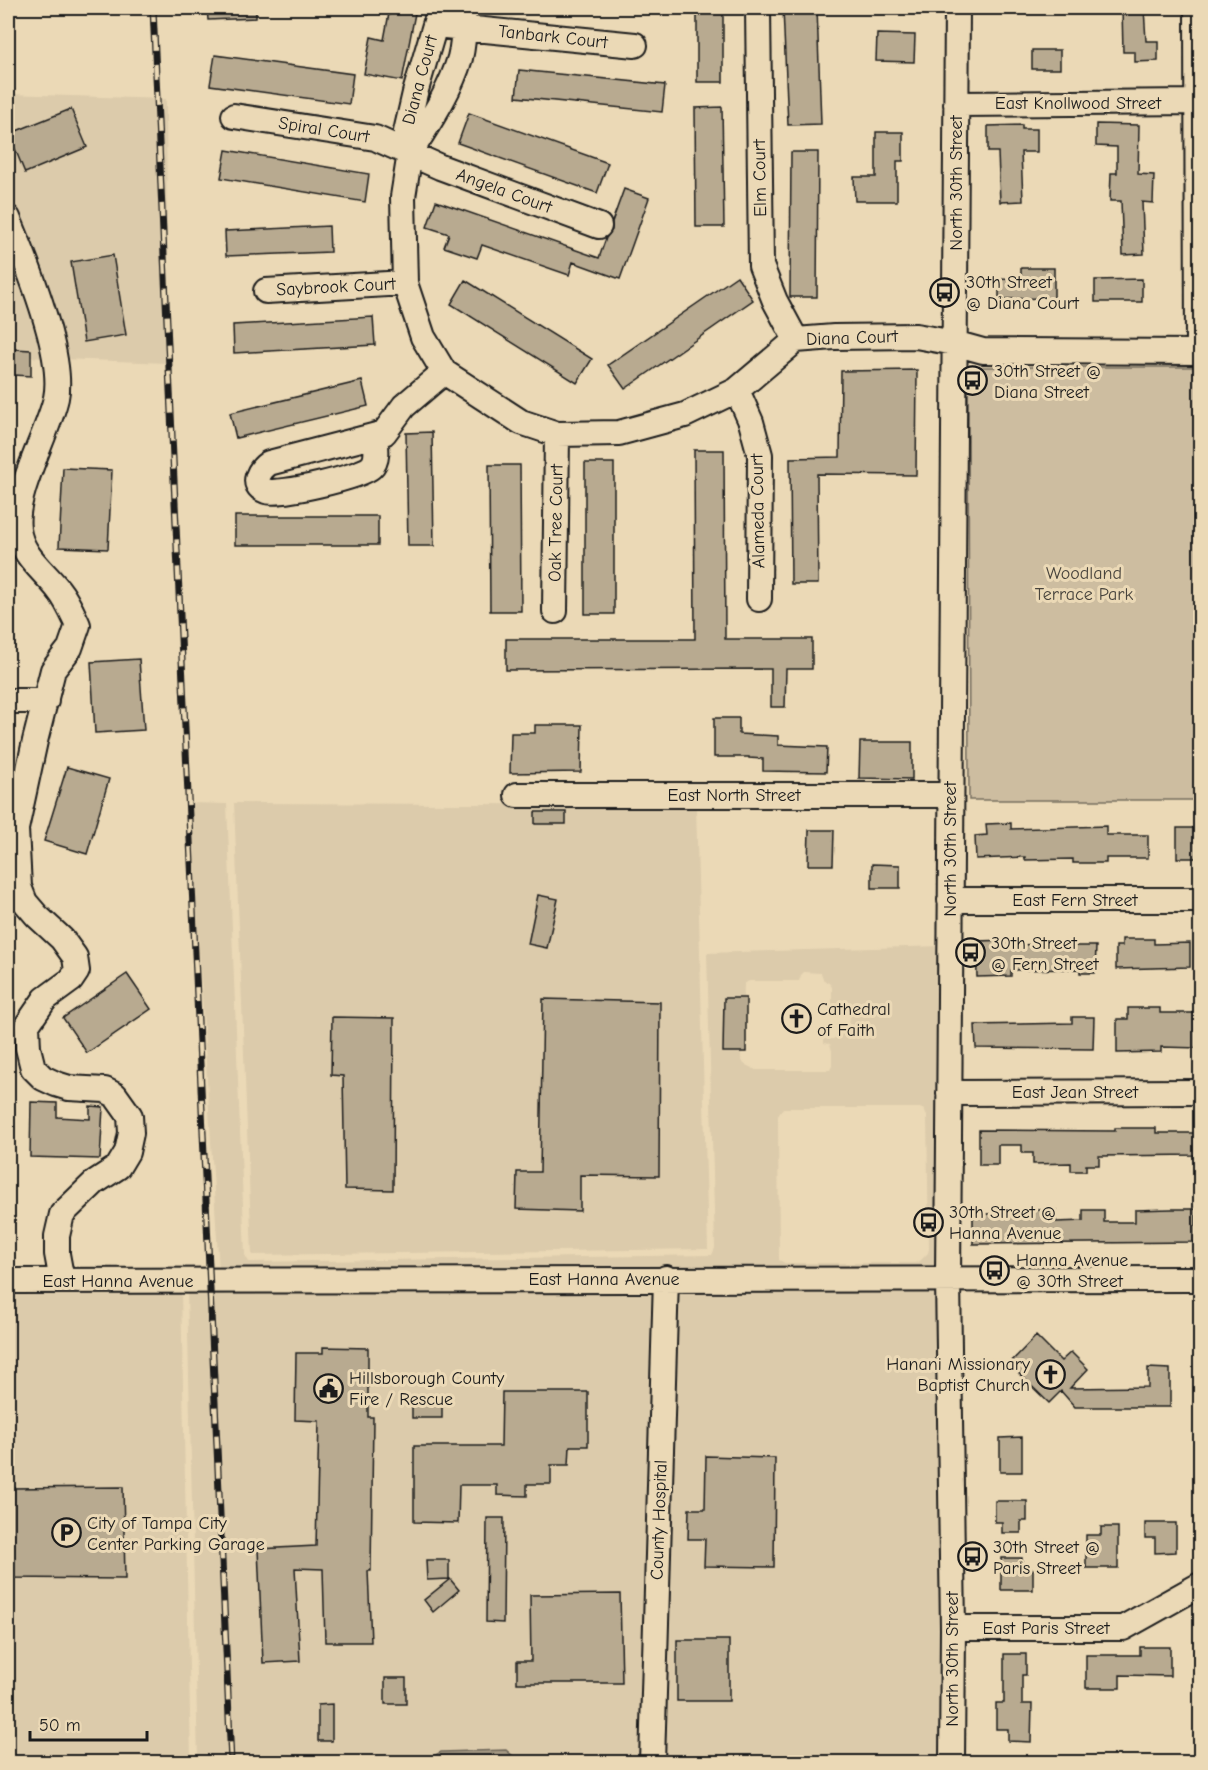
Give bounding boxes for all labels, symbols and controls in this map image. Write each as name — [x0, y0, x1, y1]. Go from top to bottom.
street label: Tanbark Court — [497, 21, 610, 53]
street label: Diana Court — [398, 32, 442, 127]
street label: East Knollwood Street — [995, 93, 1162, 114]
street label: Spiral Court — [277, 112, 372, 148]
street label: North 30th Street — [946, 115, 967, 251]
street label: Elm Court — [749, 138, 771, 217]
street label: Angela Court — [453, 164, 556, 218]
place label: 30th Street @ Diana Court — [966, 272, 1080, 314]
street label: Saybrook Court — [276, 273, 397, 301]
bus stop icon: 30th Street @ Diana Court — [929, 276, 961, 308]
street label: Diana Court — [806, 326, 899, 350]
place label: 30th Street @ Diana Street — [994, 361, 1101, 403]
bus stop icon: 30th Street @ Diana Street — [957, 365, 989, 397]
street label: Alameda Court — [746, 453, 769, 568]
street label: Oak Tree Court — [544, 463, 568, 582]
park label: Woodland Terrace Park — [1035, 563, 1133, 605]
street label: North 30th Street — [940, 781, 961, 917]
street label: East North Street — [667, 785, 801, 806]
street label: East Fern Street — [1012, 890, 1139, 911]
place label: 30th Street @ Fern Street — [991, 933, 1099, 975]
bus stop icon: 30th Street @ Fern Street — [954, 937, 986, 969]
place label: Cathedral of Faith — [817, 999, 891, 1041]
church icon: Cathedral of Faith — [780, 1003, 812, 1035]
street label: East Jean Street — [1012, 1082, 1139, 1103]
place label: 30th Street @ Hanna Avenue — [949, 1202, 1061, 1244]
bus stop icon: 30th Street @ Hanna Avenue — [912, 1206, 944, 1238]
place label: Hanna Avenue @ 30th Street — [1016, 1250, 1128, 1292]
bus stop icon: Hanna Avenue @ 30th Street — [979, 1254, 1011, 1286]
street label: East Hanna Avenue — [528, 1269, 680, 1290]
street label: East Hanna Avenue — [42, 1271, 194, 1292]
place label: Hanani Missionary Baptist Church — [886, 1354, 1031, 1396]
church icon: Hanani Missionary Baptist Church — [1035, 1358, 1067, 1390]
place label: Hillsborough County Fire / Rescue — [349, 1368, 505, 1410]
public building icon: Hillsborough County Fire / Rescue — [312, 1372, 344, 1404]
street label: County Hospital — [646, 1459, 672, 1581]
place label: City of Tampa City Center Parking Garage — [87, 1513, 265, 1555]
parking icon: City of Tampa City Center Parking Garage — [50, 1517, 82, 1549]
place label: 30th Street @ Paris Street — [993, 1537, 1100, 1579]
bus stop icon: 30th Street @ Paris Street — [956, 1541, 988, 1573]
street label: North 30th Street — [942, 1591, 963, 1727]
street label: East Paris Street — [982, 1618, 1110, 1639]
scale bar — [30, 1704, 147, 1742]
text: 50 m — [39, 1715, 81, 1736]

